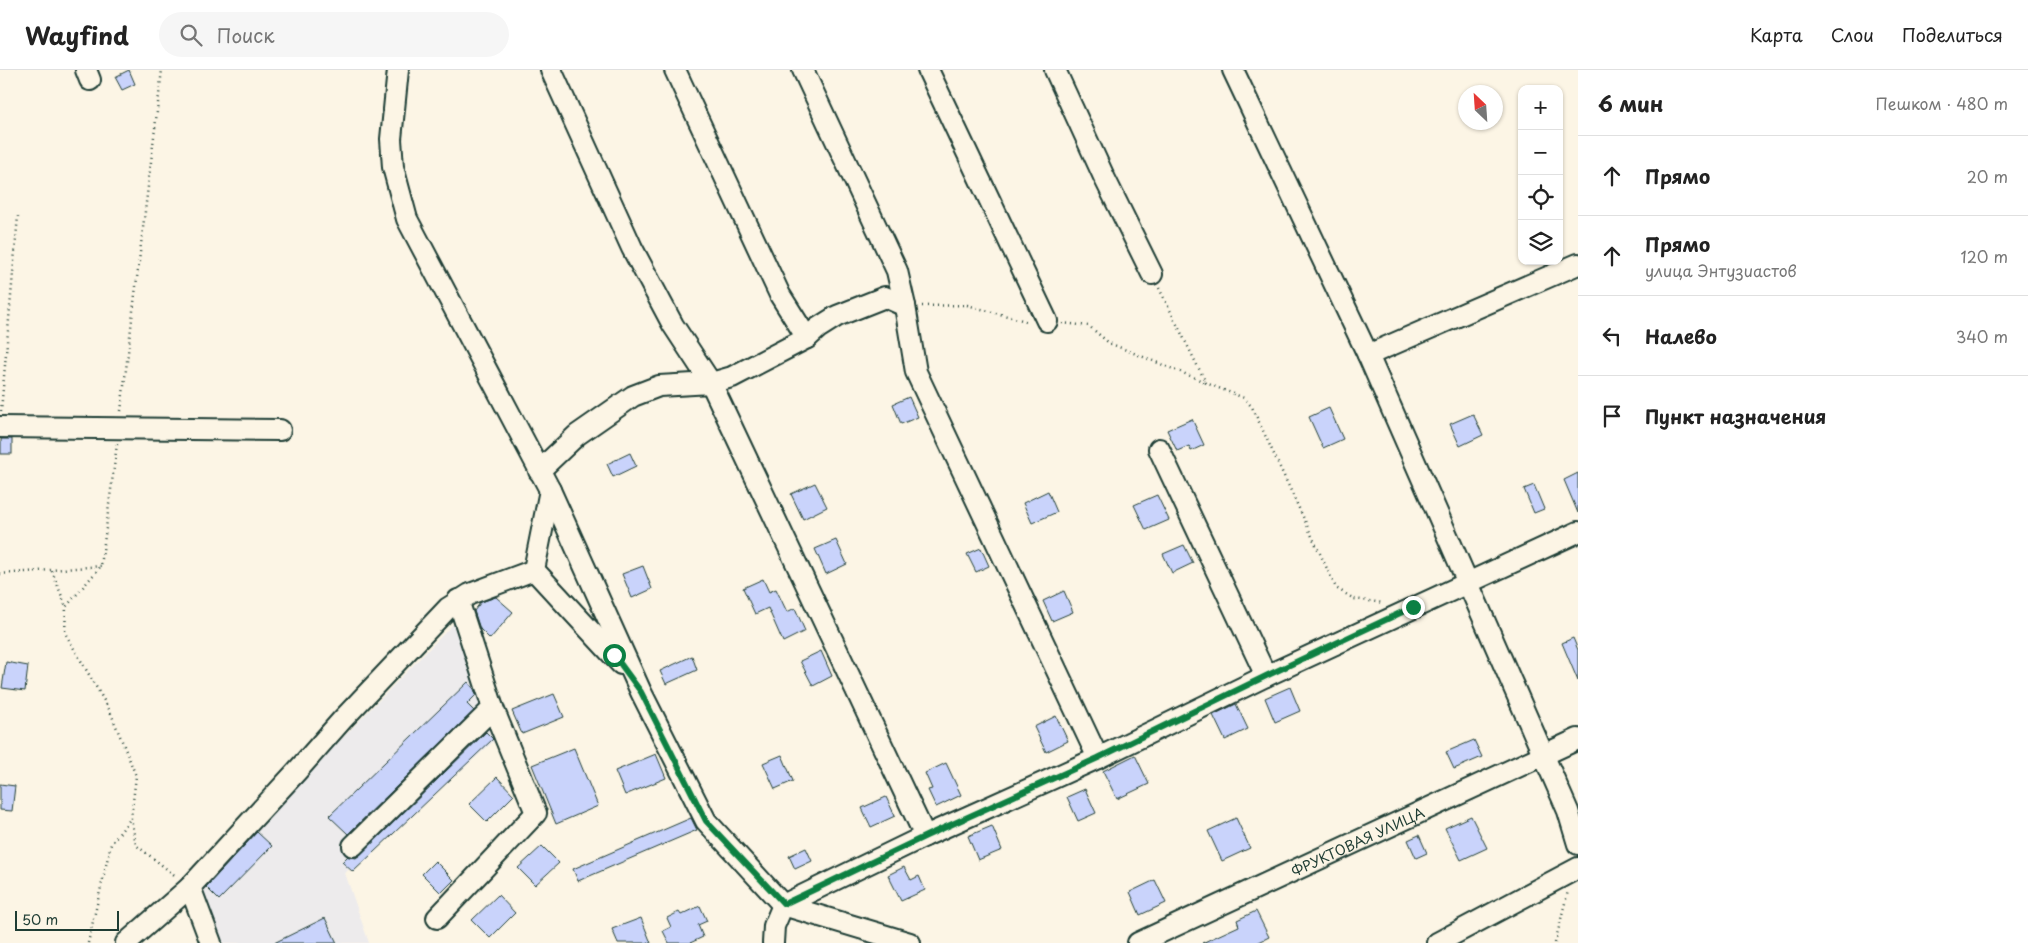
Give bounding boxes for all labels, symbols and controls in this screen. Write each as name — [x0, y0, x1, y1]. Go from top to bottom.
search box — [159, 12, 509, 57]
text: Wayfind — [25, 17, 129, 53]
icon: search — [177, 21, 205, 49]
text: Поиск — [217, 21, 275, 49]
text: Карта — [1750, 21, 1803, 48]
text: Слои — [1831, 21, 1874, 48]
text: Поделиться — [1902, 21, 2003, 48]
north arrow — [1458, 85, 1503, 130]
map controls — [1518, 85, 1563, 265]
button: + — [1518, 85, 1563, 130]
text: 6 мин — [1598, 87, 1664, 119]
text: Пешком · 480 m — [1876, 91, 2008, 115]
button: − — [1518, 130, 1563, 175]
icon: ahead — [1598, 162, 1626, 190]
text: Прямо — [1645, 162, 1710, 190]
text: 20 m — [1967, 164, 2008, 188]
button: locate — [1518, 175, 1563, 220]
button: layers — [1518, 220, 1563, 265]
text: Прямо — [1645, 230, 1710, 258]
icon: ahead — [1598, 242, 1626, 270]
text: 120 m — [1961, 244, 2008, 268]
text: улица Энтузиастов — [1645, 258, 1797, 282]
icon: left — [1598, 322, 1626, 350]
text: Налево — [1645, 322, 1717, 350]
text: 340 m — [1956, 324, 2008, 348]
icon: arrive — [1598, 402, 1626, 430]
text: Пункт назначения — [1645, 402, 1826, 430]
route end — [1402, 596, 1425, 619]
route start — [603, 644, 626, 667]
street label: ФРУКТОВАЯ УЛИЦА — [1288, 801, 1428, 881]
scale bar — [15, 908, 119, 931]
text: 50 m — [22, 909, 58, 930]

